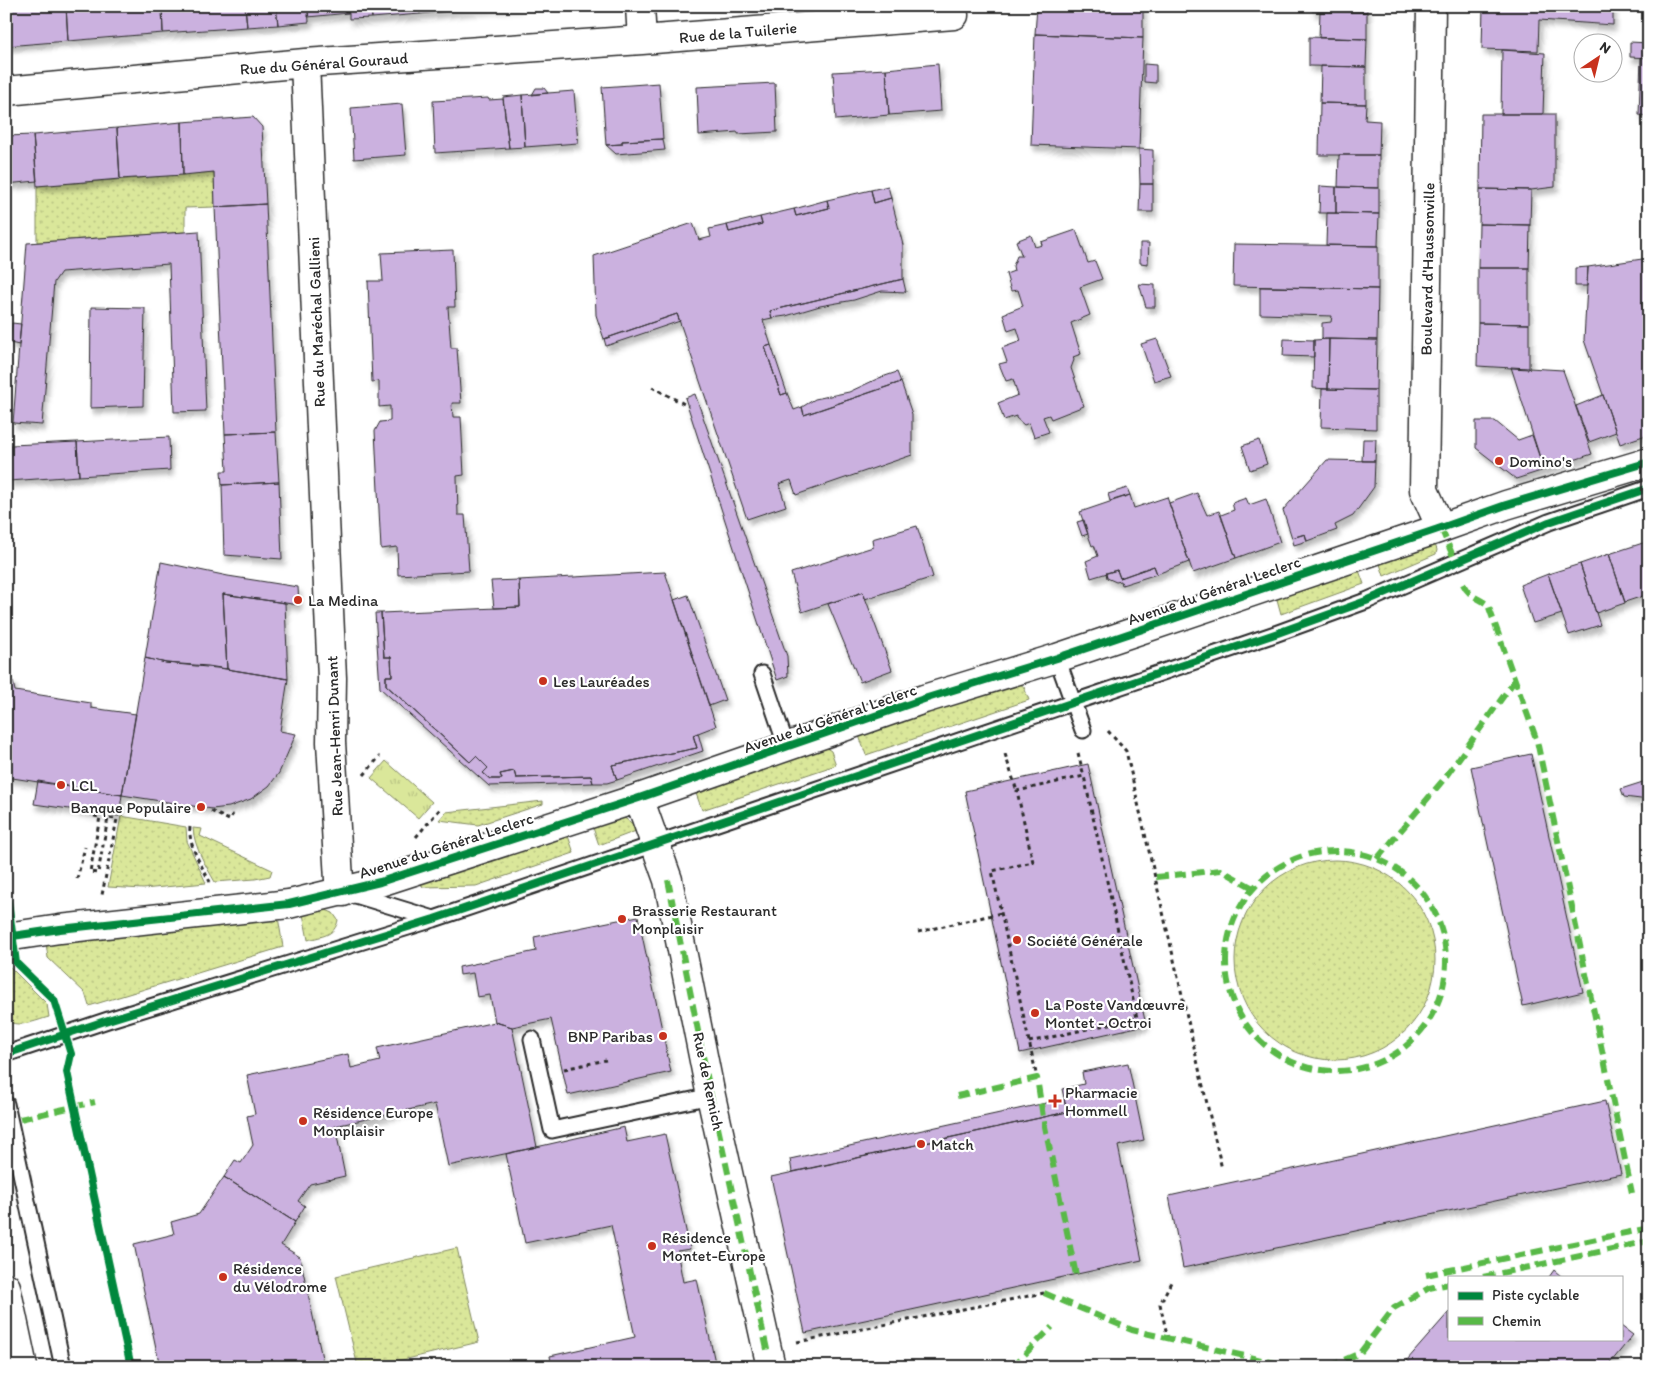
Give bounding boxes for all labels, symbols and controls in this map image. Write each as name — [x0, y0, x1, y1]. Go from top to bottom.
street label: Rue de la Tuilerie — [678, 18, 798, 47]
north arrow — [1572, 32, 1622, 82]
text: N — [1596, 38, 1614, 57]
street label: Rue du Général Gouraud — [239, 48, 409, 79]
street label: Boulevard d'Haussonville — [1416, 182, 1439, 356]
street label: Rue du Maréchal Gallieni — [304, 236, 329, 407]
place label: Domino's — [1509, 452, 1572, 471]
marker: Domino's — [1493, 455, 1505, 467]
street label: Avenue du Général Leclerc — [1125, 552, 1303, 629]
place label: La Medina — [308, 591, 379, 610]
marker: La Medina — [292, 594, 304, 606]
street label: Rue Jean-Henri Dunant — [322, 655, 347, 817]
place label: Les Lauréades — [553, 672, 650, 691]
marker: Les Lauréades — [537, 675, 549, 687]
street label: Avenue du Général Leclerc — [741, 680, 919, 757]
place label: LCL — [71, 776, 97, 795]
marker: LCL — [55, 779, 67, 791]
place label: Banque Populaire — [70, 798, 191, 817]
marker: Banque Populaire — [195, 801, 207, 813]
street label: Avenue du Général Leclerc — [357, 808, 536, 883]
place label: Brasserie Restaurant Monplaisir — [632, 901, 777, 938]
marker: Brasserie Restaurant Monplaisir — [616, 913, 628, 925]
place label: Société Générale — [1027, 931, 1143, 950]
marker: Société Générale — [1011, 934, 1023, 946]
place label: La Poste Vandœuvre Montet - Octroi — [1045, 995, 1185, 1032]
marker: La Poste Vandœuvre Montet - Octroi — [1029, 1007, 1041, 1019]
place label: BNP Paribas — [568, 1027, 653, 1046]
marker: BNP Paribas — [657, 1030, 669, 1042]
street label: Rue de Remich — [689, 1030, 728, 1132]
place label: Pharmacie Hommell — [1065, 1083, 1138, 1120]
marker: Pharmacie Hommell — [1049, 1095, 1061, 1107]
place label: Résidence Europe Monplaisir — [313, 1103, 434, 1140]
marker: Résidence Europe Monplaisir — [297, 1115, 309, 1127]
place label: Match — [931, 1135, 974, 1154]
marker: Match — [915, 1138, 927, 1150]
place label: Résidence Montet-Europe — [662, 1228, 766, 1265]
marker: Résidence Montet-Europe — [646, 1240, 658, 1252]
place label: Résidence du Vélodrome — [233, 1259, 327, 1296]
marker: Résidence du Vélodrome — [217, 1271, 229, 1283]
legend — [1448, 1276, 1622, 1340]
text: Piste cyclable — [1492, 1286, 1579, 1304]
text: Chemin — [1492, 1312, 1542, 1330]

